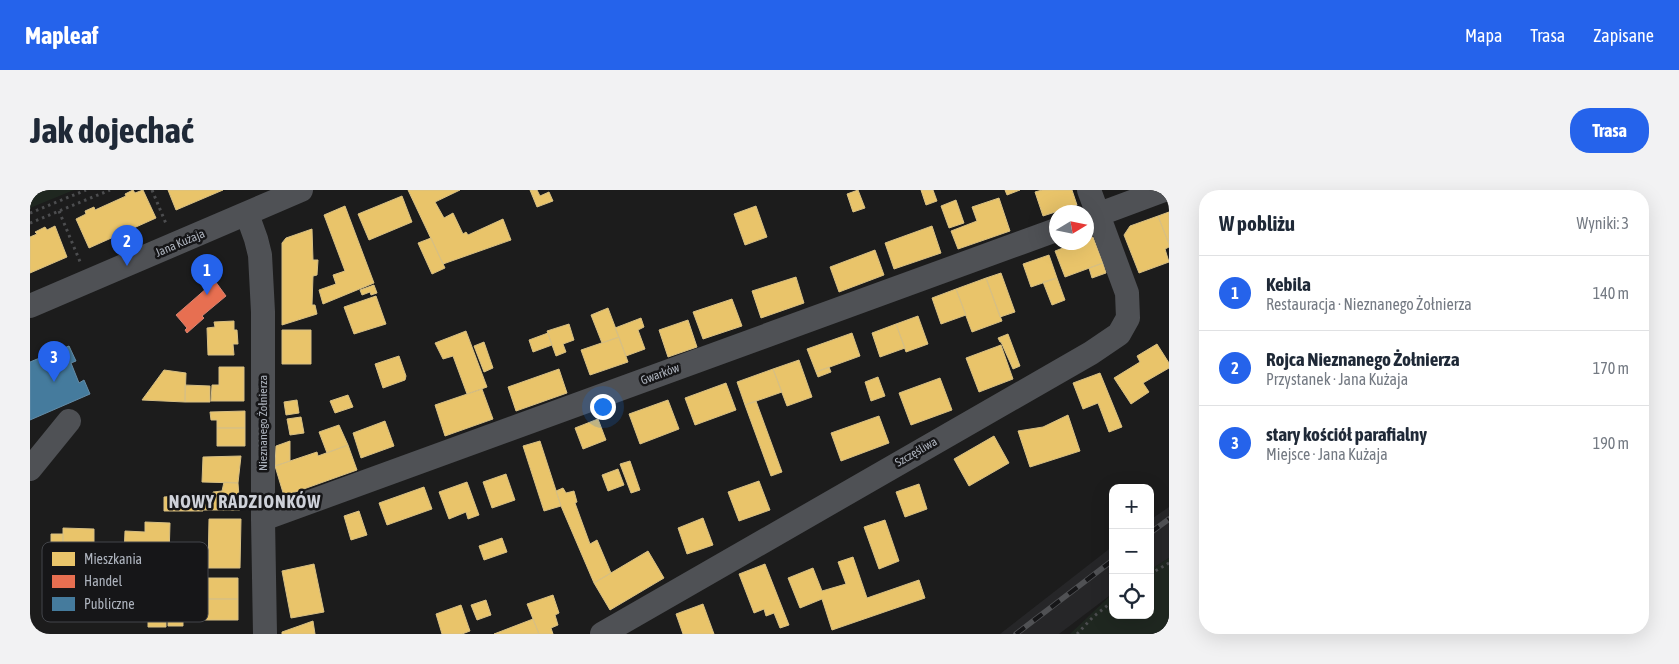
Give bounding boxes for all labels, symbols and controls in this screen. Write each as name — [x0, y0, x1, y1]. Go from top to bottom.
text: Mapleaf — [25, 22, 98, 49]
text: Mapa — [1465, 25, 1502, 46]
text: Trasa — [1530, 25, 1565, 46]
text: Zapisane — [1593, 25, 1654, 46]
button: Trasa — [1570, 108, 1649, 153]
text: Jak dojechać — [30, 110, 194, 150]
north arrow — [1049, 205, 1094, 250]
text: W pobliżu — [1219, 211, 1295, 235]
text: Wyniki: 3 — [1577, 214, 1629, 232]
pin: 2 — [111, 225, 143, 266]
street label: Jana Kużaja — [153, 226, 207, 260]
pin: 1 — [191, 254, 223, 295]
text: Kebila — [1266, 273, 1311, 295]
text: 1 — [1231, 284, 1239, 302]
text: 140 m — [1593, 284, 1629, 302]
text: Restauracja · Nieznanego Żołnierza — [1266, 295, 1472, 313]
pin: 3 — [38, 341, 70, 382]
text: Rojca Nieznanego Żołnierza — [1266, 348, 1460, 370]
text: 2 — [1231, 359, 1239, 377]
text: 170 m — [1593, 359, 1629, 377]
street label: Gwarków — [639, 361, 681, 387]
text: Przystanek · Jana Kużaja — [1266, 370, 1408, 388]
street label: Nieznanego Żołnierza — [256, 375, 270, 471]
your location — [590, 394, 616, 420]
text: stary kościół parafialny — [1266, 423, 1427, 445]
street label: Szczęśliwa — [893, 434, 939, 470]
text: 3 — [1231, 434, 1239, 452]
text: 190 m — [1593, 434, 1629, 452]
text: Miejsce · Jana Kużaja — [1266, 445, 1388, 463]
map controls — [1109, 484, 1154, 619]
button: + — [1109, 484, 1154, 529]
district label: NOWY RADZIONKÓW — [169, 491, 321, 512]
button: − — [1109, 529, 1154, 574]
legend — [42, 542, 208, 622]
text: Mieszkania — [84, 551, 142, 567]
text: Handel — [84, 573, 122, 589]
button: locate — [1109, 574, 1154, 619]
text: Publiczne — [84, 596, 135, 612]

